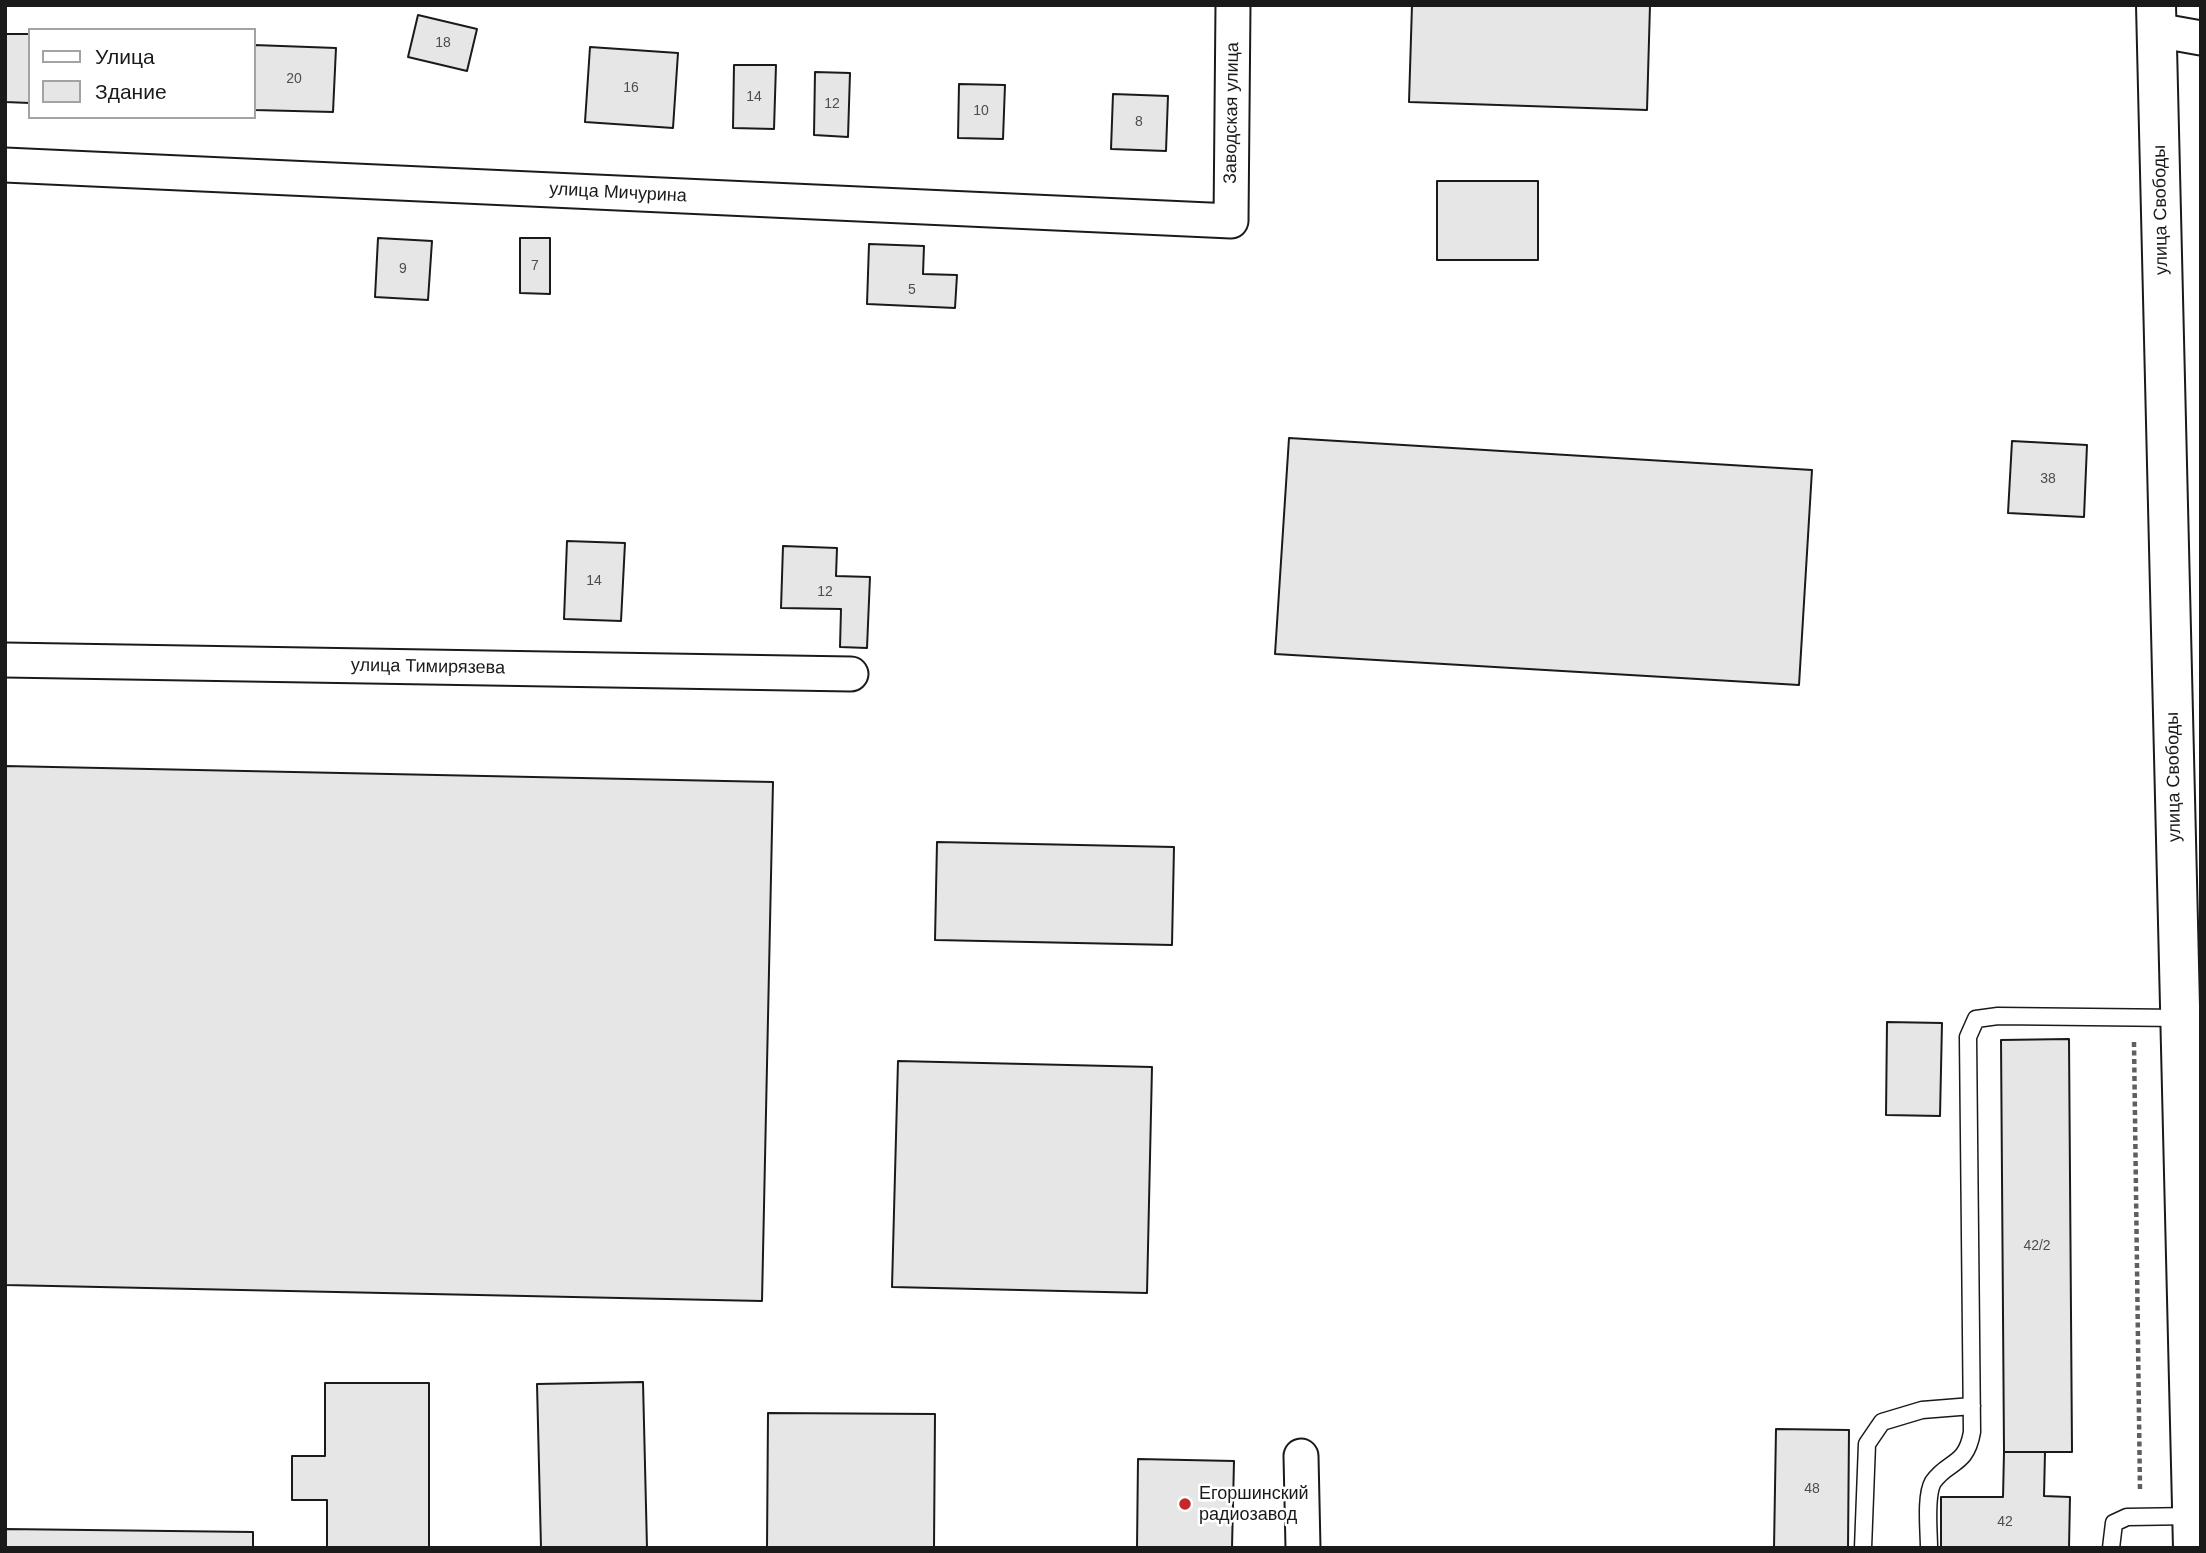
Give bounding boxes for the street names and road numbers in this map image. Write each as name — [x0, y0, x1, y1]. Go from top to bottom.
street label: Заводская улица — [1220, 42, 1244, 184]
street label: улица Свободы — [2149, 145, 2173, 275]
street label: улица Мичурина — [549, 179, 687, 207]
street label: улица Тимирязева — [351, 655, 505, 679]
street label: улица Свободы — [2162, 712, 2186, 842]

